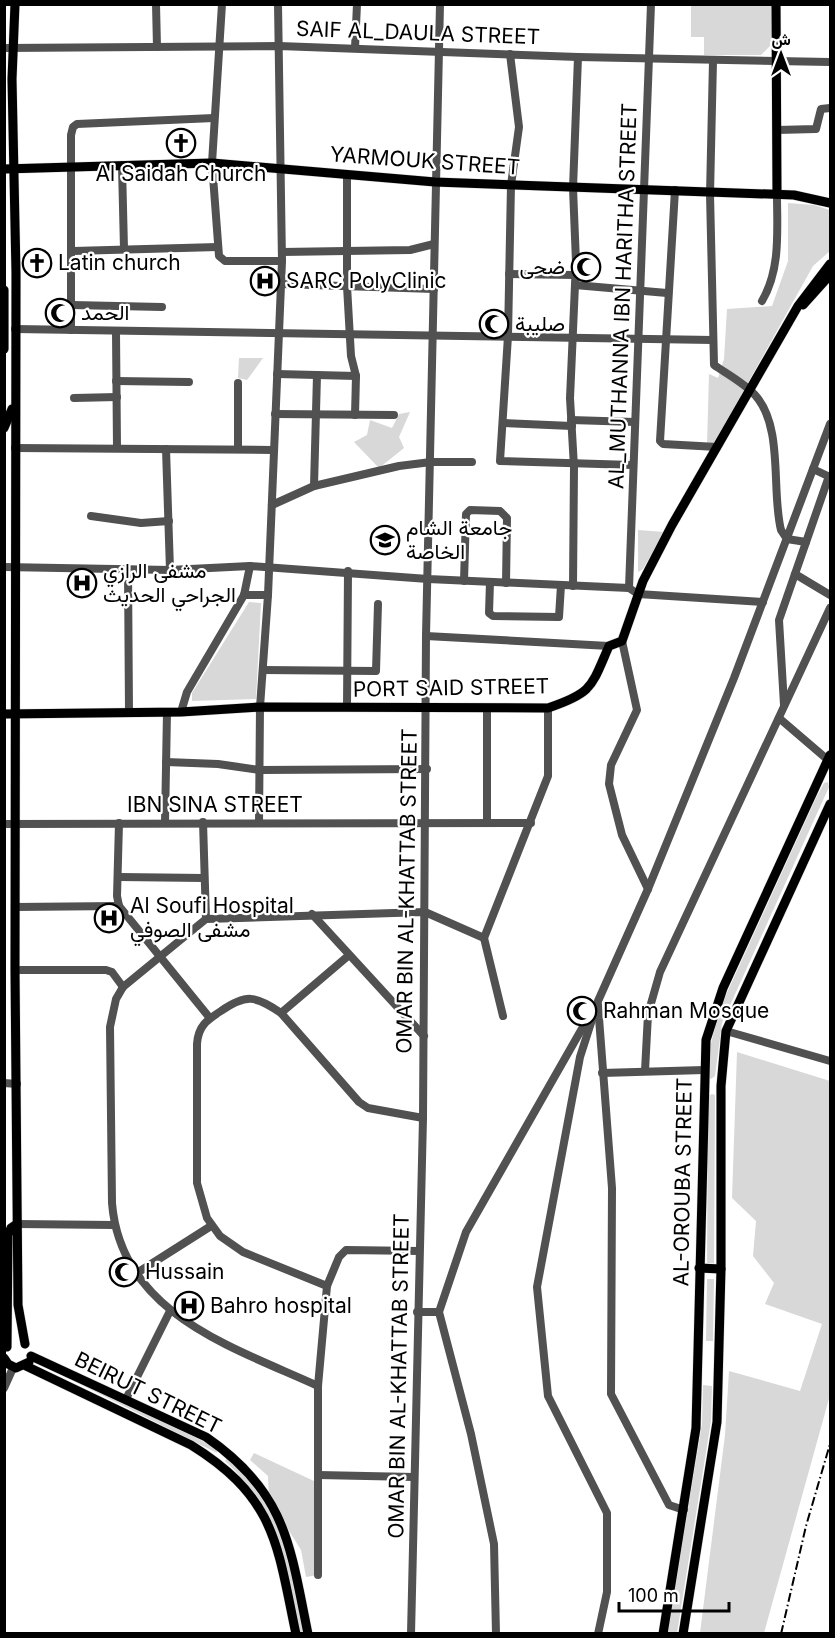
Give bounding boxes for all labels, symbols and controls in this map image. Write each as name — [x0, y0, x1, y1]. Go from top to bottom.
street label: SAIF AL_DAULA STREET — [295, 16, 541, 49]
north arrow — [751, 24, 811, 84]
text: ش — [771, 29, 791, 49]
street label: AL_MUTHANNA IBN HARITHA STREET — [603, 103, 642, 489]
church icon: Al Saidah Church — [165, 127, 197, 159]
street label: YARMOUK STREET — [329, 141, 521, 180]
place label: Al Saidah Church — [96, 161, 266, 186]
church icon: Latin church — [21, 247, 53, 279]
place label: Latin church — [58, 250, 181, 275]
mosque icon: ضحى — [570, 251, 602, 283]
place label: ضحى — [519, 254, 565, 279]
hospital icon: SARC PolyClinic — [249, 265, 281, 297]
place label: SARC PolyClinic — [286, 268, 447, 293]
mosque icon: الحمد — [44, 297, 76, 329]
place label: الحمد — [81, 300, 129, 325]
mosque icon: صليبة — [478, 308, 510, 340]
place label: صليبة — [515, 311, 565, 336]
place label: جامعة الشام الخاصة — [406, 515, 512, 564]
school or university icon: جامعة الشام الخاصة — [369, 524, 401, 556]
place label: مشفى الرازي الجراحي الحديث — [103, 558, 236, 612]
hospital icon: مشفى الرازي الجراحي الحديث — [66, 567, 98, 599]
street label: PORT SAID STREET — [353, 673, 549, 702]
street label: OMAR BIN AL-KHATTAB STREET — [391, 728, 422, 1054]
street label: IBN SINA STREET — [127, 792, 303, 817]
place label: Al Soufi Hospital مشفى الصوفي — [130, 893, 294, 947]
hospital icon: Al Soufi Hospital مشفى الصوفي — [93, 902, 125, 934]
mosque icon: Rahman Mosque — [566, 995, 598, 1027]
place label: Rahman Mosque — [603, 998, 769, 1023]
street label: AL-OROUBA STREET — [668, 1077, 697, 1287]
street label: OMAR BIN AL-KHATTAB STREET — [383, 1213, 414, 1539]
mosque icon: Hussain — [108, 1256, 140, 1288]
place label: Hussain — [145, 1259, 224, 1284]
hospital icon: Bahro hospital — [173, 1290, 205, 1322]
place label: Bahro hospital — [210, 1293, 352, 1318]
street label: BEIRUT STREET — [71, 1346, 226, 1439]
scale bar — [619, 1575, 728, 1613]
text: 100 m — [628, 1585, 679, 1606]

